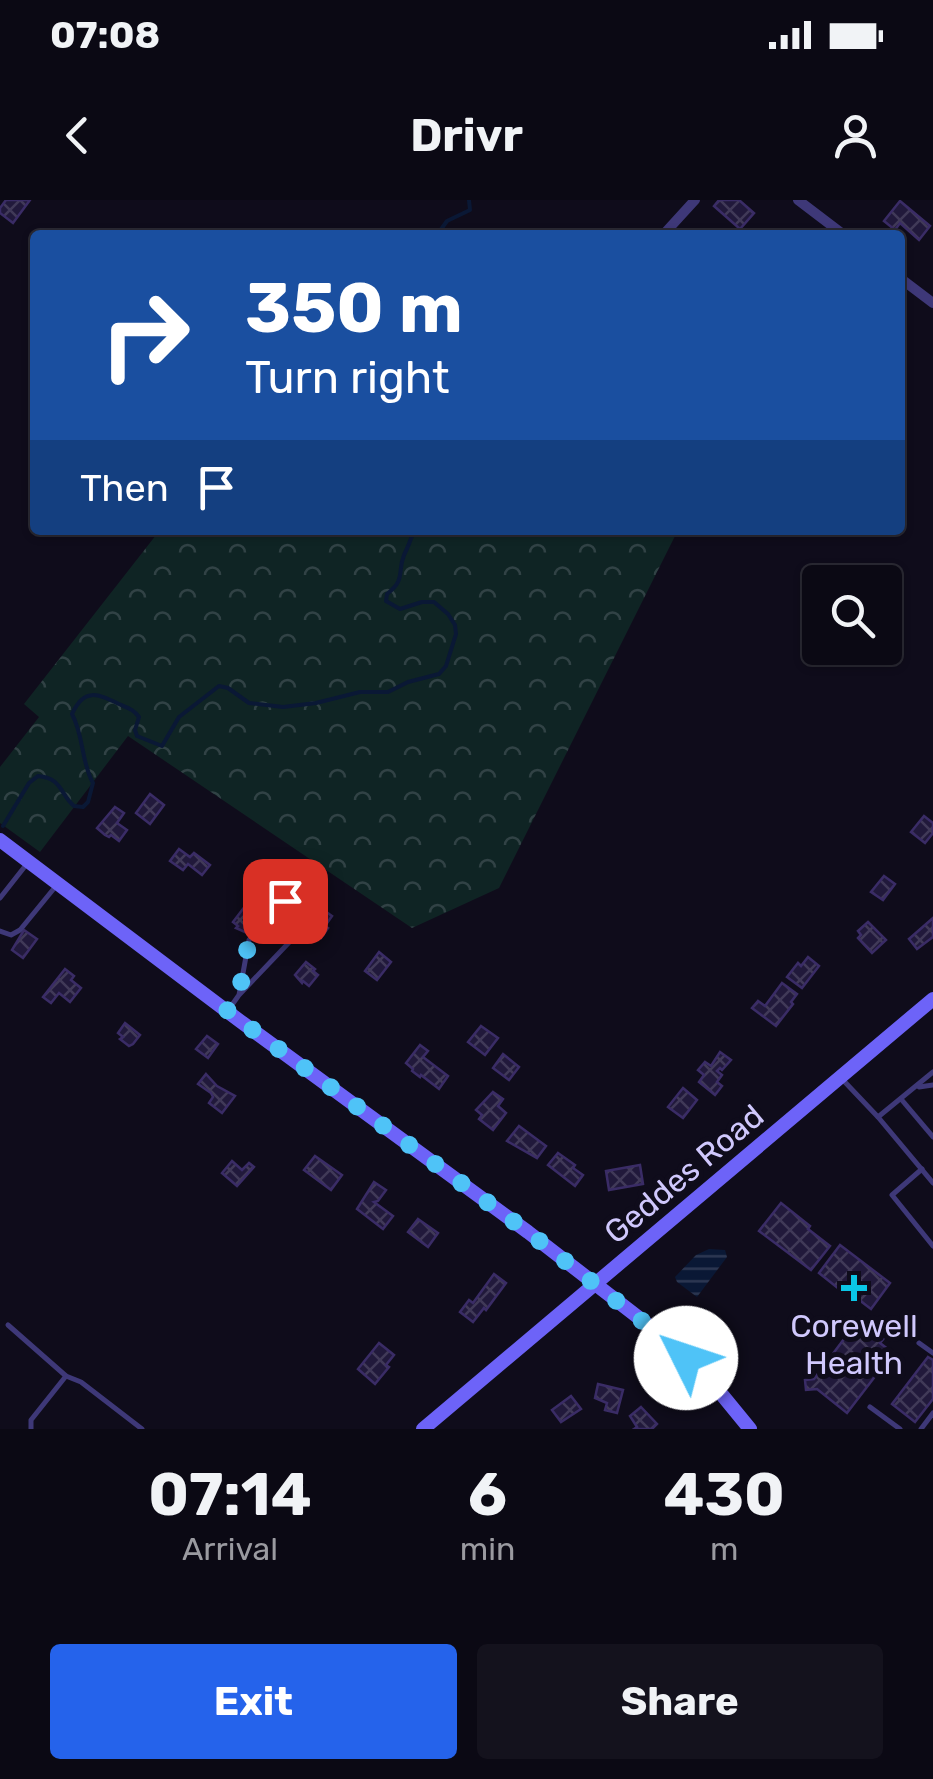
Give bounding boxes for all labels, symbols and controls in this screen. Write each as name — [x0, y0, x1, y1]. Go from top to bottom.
text: 07:08 — [50, 12, 160, 58]
icon: back — [50, 108, 105, 163]
icon: person — [828, 108, 883, 163]
text: Drivr — [410, 109, 523, 162]
text: 350 m — [245, 267, 463, 350]
icon: right — [80, 270, 210, 400]
text: Turn right — [245, 351, 449, 404]
icon: arrive — [189, 460, 244, 515]
text: Then — [80, 465, 169, 511]
map controls — [802, 565, 902, 665]
button: search — [802, 565, 902, 665]
pin — [243, 859, 328, 944]
icon: arrive — [258, 874, 313, 929]
street label: Geddes Road — [597, 1097, 771, 1251]
marker: Corewell Health — [841, 1275, 867, 1301]
position arrow — [634, 1306, 738, 1410]
place label: Corewell Health — [790, 1307, 918, 1382]
text: 07:14 — [148, 1459, 312, 1530]
text: 6 — [468, 1459, 507, 1530]
text: 430 — [664, 1459, 785, 1530]
text: Arrival — [182, 1530, 278, 1568]
text: min — [460, 1530, 515, 1568]
text: m — [710, 1530, 738, 1568]
button: Exit — [50, 1644, 457, 1759]
button: Share — [477, 1644, 883, 1759]

